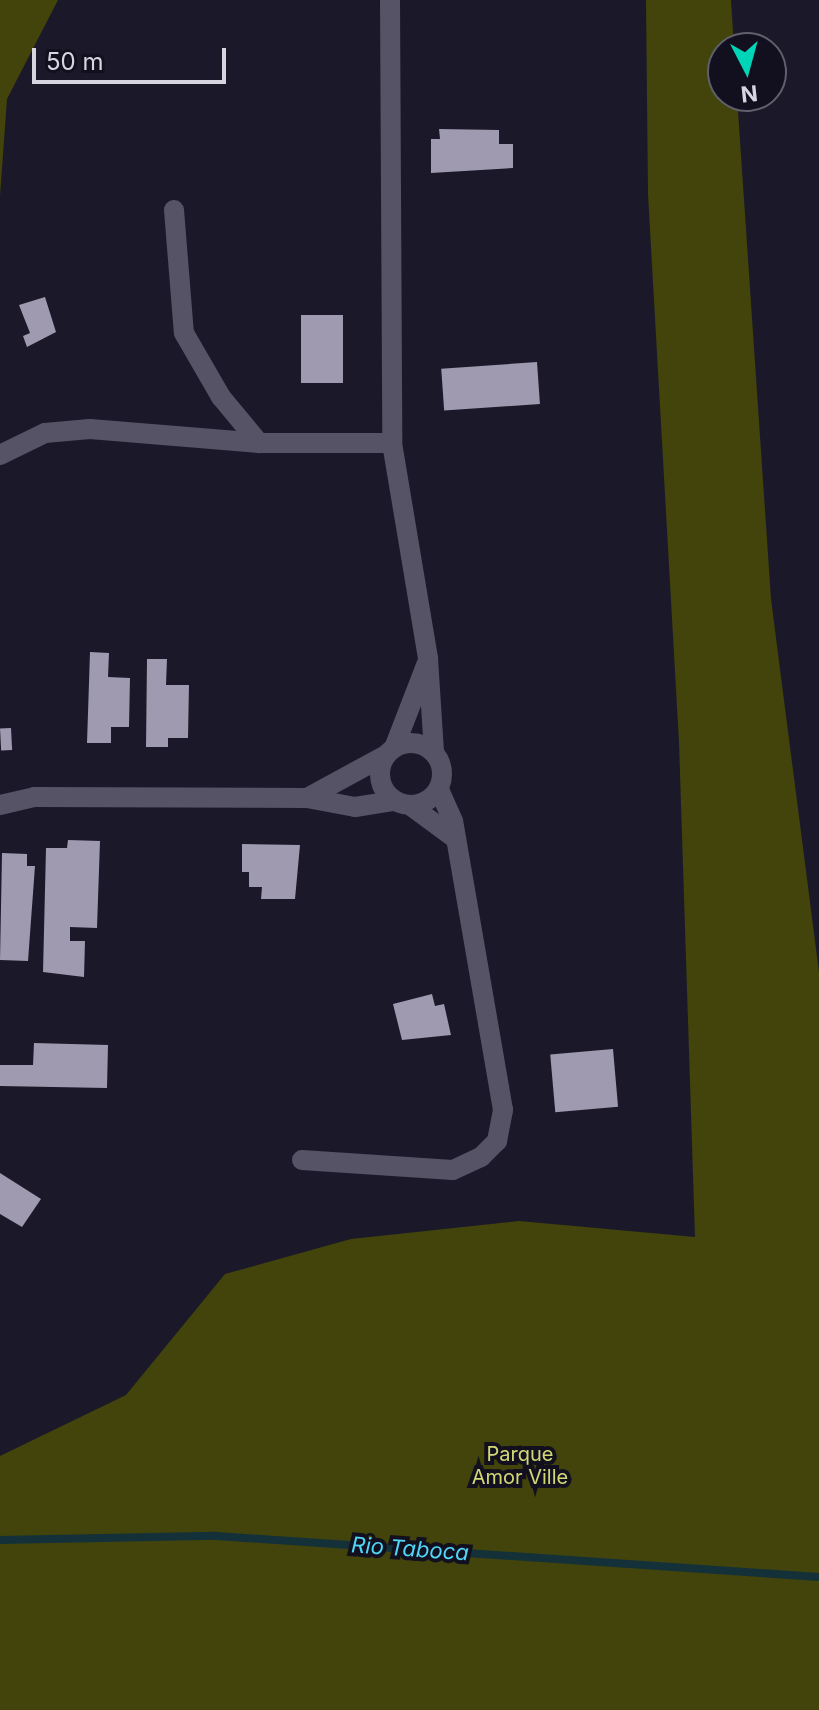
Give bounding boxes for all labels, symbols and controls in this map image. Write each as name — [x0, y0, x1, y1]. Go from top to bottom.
scale bar — [36, 32, 230, 82]
north arrow — [707, 32, 787, 112]
text: 50 m — [46, 47, 104, 76]
text: N — [740, 80, 759, 108]
park label: Parque Amor Ville — [472, 1443, 568, 1490]
water label: Rio Taboca — [350, 1532, 470, 1566]

